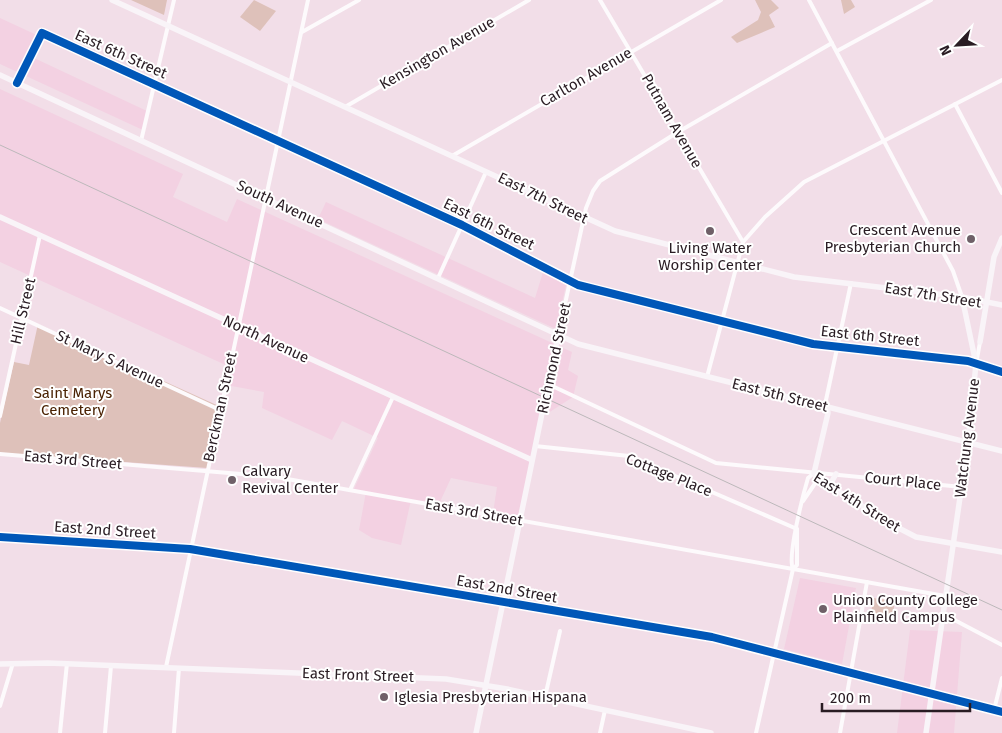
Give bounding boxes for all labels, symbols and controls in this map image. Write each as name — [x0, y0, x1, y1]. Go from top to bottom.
street label: Kensington Avenue — [376, 13, 498, 93]
north arrow — [932, 20, 982, 70]
street label: East 6th Street — [72, 26, 170, 83]
text: N — [936, 42, 955, 58]
street label: Carlton Avenue — [537, 43, 635, 111]
street label: Putnam Avenue — [638, 71, 706, 171]
street label: East 7th Street — [495, 168, 591, 228]
street label: South Avenue — [234, 176, 326, 232]
street label: East 6th Street — [441, 194, 538, 254]
place label: Crescent Avenue Presbyterian Church — [824, 221, 961, 256]
marker: Living Water Worship Center — [704, 225, 716, 237]
marker: Crescent Avenue Presbyterian Church — [965, 233, 977, 245]
place label: Living Water Worship Center — [658, 239, 762, 274]
street label: Hill Street — [7, 275, 40, 346]
street label: East 7th Street — [883, 278, 983, 312]
street label: Richmond Street — [533, 300, 575, 415]
street label: North Avenue — [220, 311, 312, 367]
street label: East 6th Street — [820, 322, 921, 350]
street label: St Mary S Avenue — [53, 326, 167, 392]
street label: Berckman Street — [200, 350, 241, 464]
street label: East 5th Street — [730, 374, 831, 416]
street label: Watchung Avenue — [951, 377, 983, 499]
park label: Saint Marys Cemetery — [34, 384, 112, 419]
street label: East 3rd Street — [23, 447, 124, 473]
street label: Cottage Place — [623, 450, 715, 500]
place label: Calvary Revival Center — [242, 462, 339, 497]
street label: East 4th Street — [810, 468, 904, 536]
street label: Court Place — [864, 468, 942, 494]
marker: Calvary Revival Center — [226, 474, 238, 486]
street label: East 3rd Street — [424, 495, 525, 530]
street label: East 2nd Street — [53, 517, 157, 543]
street label: East 2nd Street — [455, 571, 559, 607]
place label: Union County College Plainfield Campus — [833, 591, 978, 626]
marker: Union County College Plainfield Campus — [817, 603, 829, 615]
street label: East Front Street — [302, 664, 415, 686]
scale bar — [822, 680, 970, 712]
place label: Iglesia Presbyterian Hispana — [394, 688, 587, 706]
text: 200 m — [830, 689, 871, 707]
marker: Iglesia Presbyterian Hispana — [378, 691, 390, 703]

